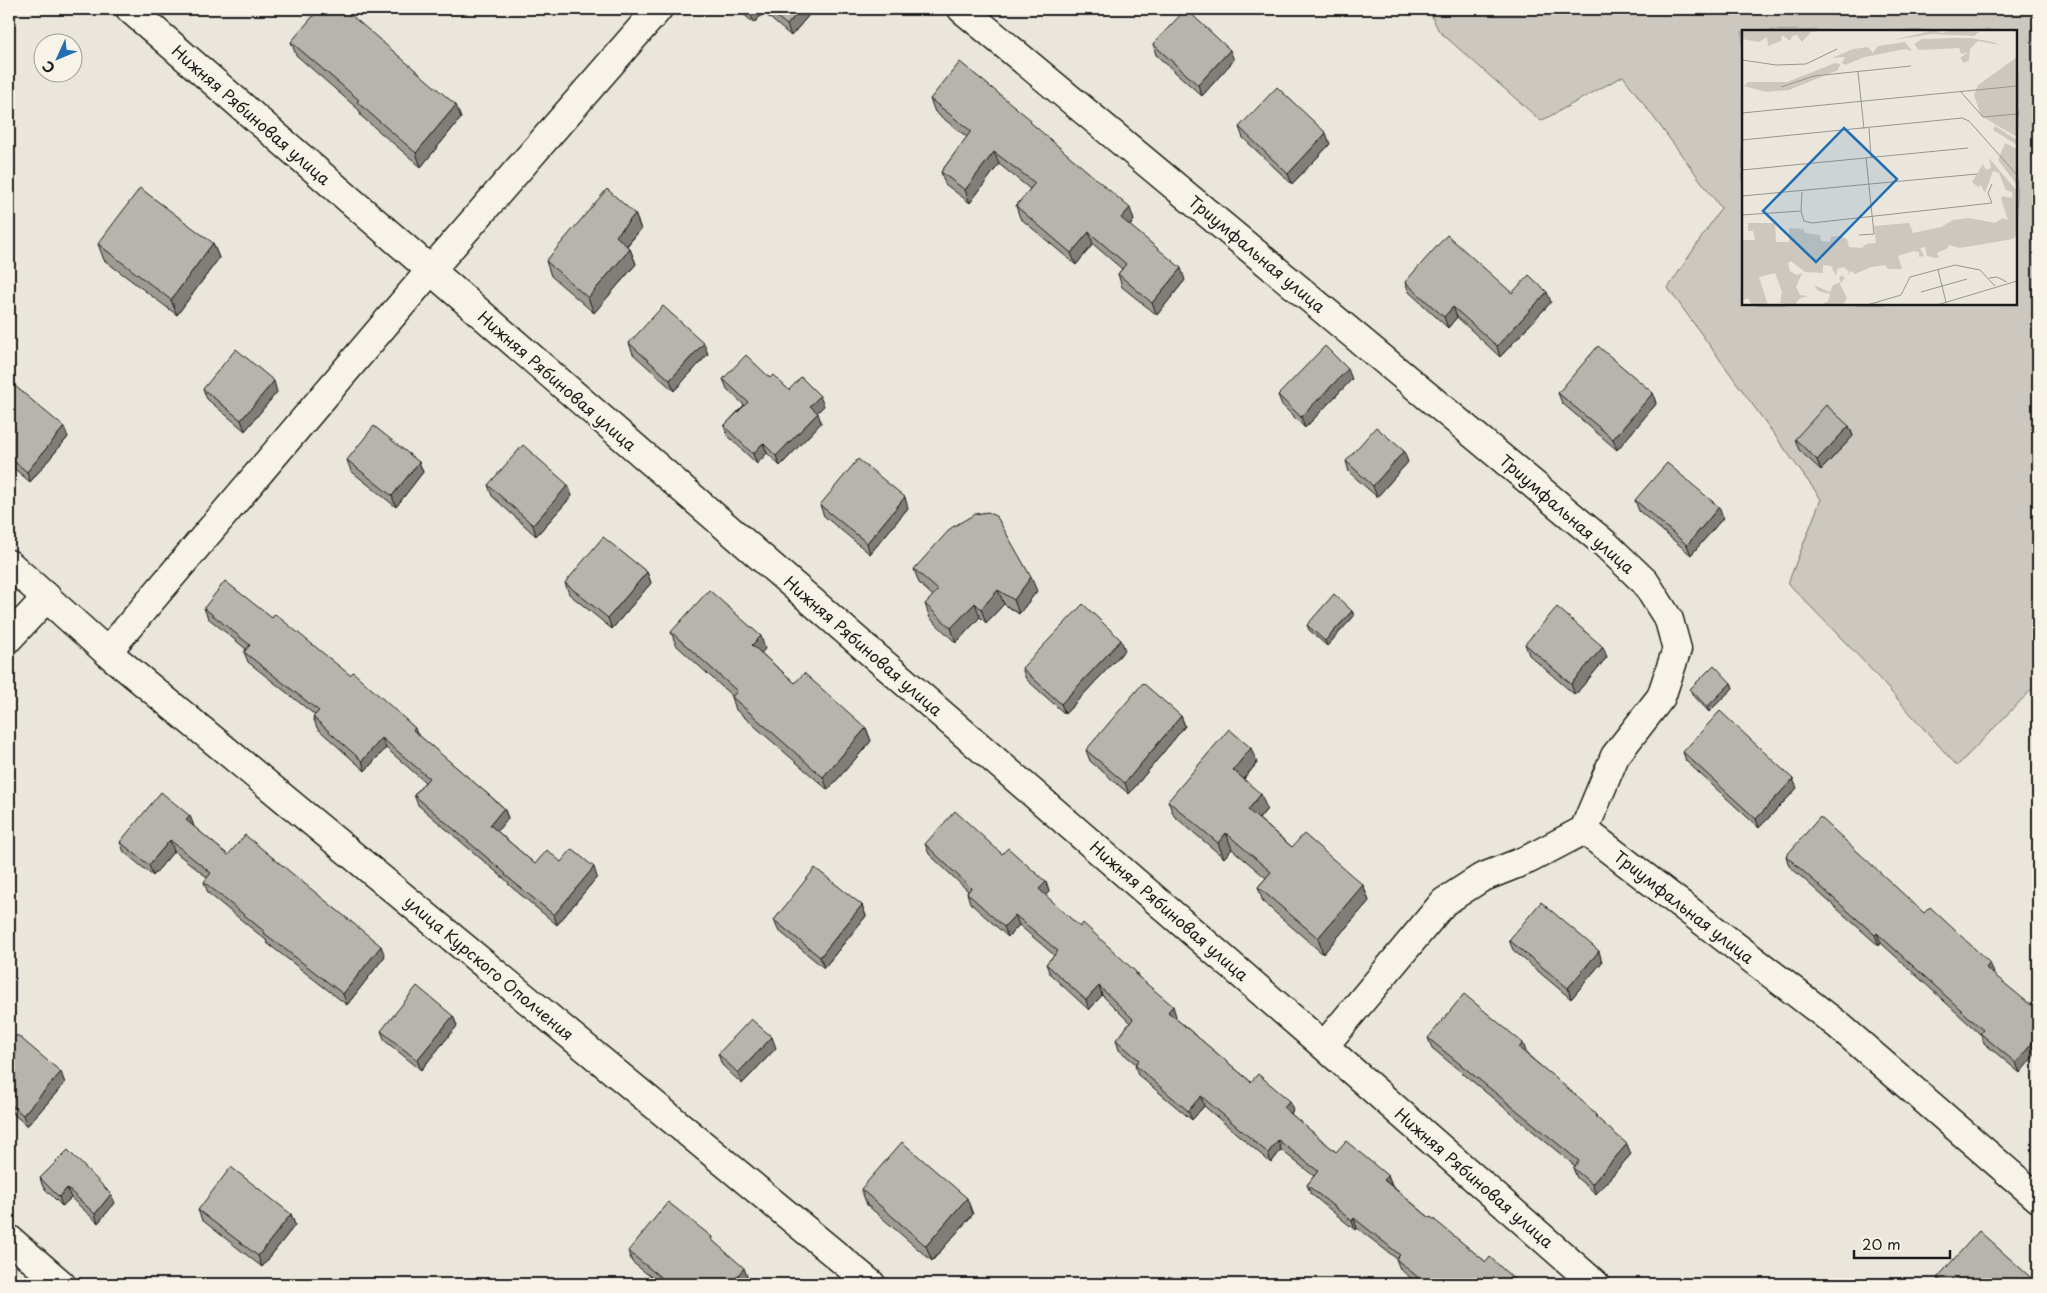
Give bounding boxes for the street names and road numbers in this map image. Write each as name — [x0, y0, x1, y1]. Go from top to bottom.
street label: Нижняя Рябиновая улица — [167, 39, 336, 190]
street label: Триумфальная улица — [1184, 189, 1331, 318]
street label: Нижняя Рябиновая улица — [473, 305, 642, 456]
street label: Триумфальная улица — [1495, 448, 1640, 579]
street label: Нижняя Рябиновая улица — [779, 570, 948, 721]
street label: Нижняя Рябиновая улица — [1085, 835, 1254, 986]
street label: Триумфальная улица — [1610, 844, 1760, 969]
street label: улица Курского Ополчения — [400, 889, 580, 1045]
street label: Нижняя Рябиновая улица — [1390, 1102, 1559, 1253]

